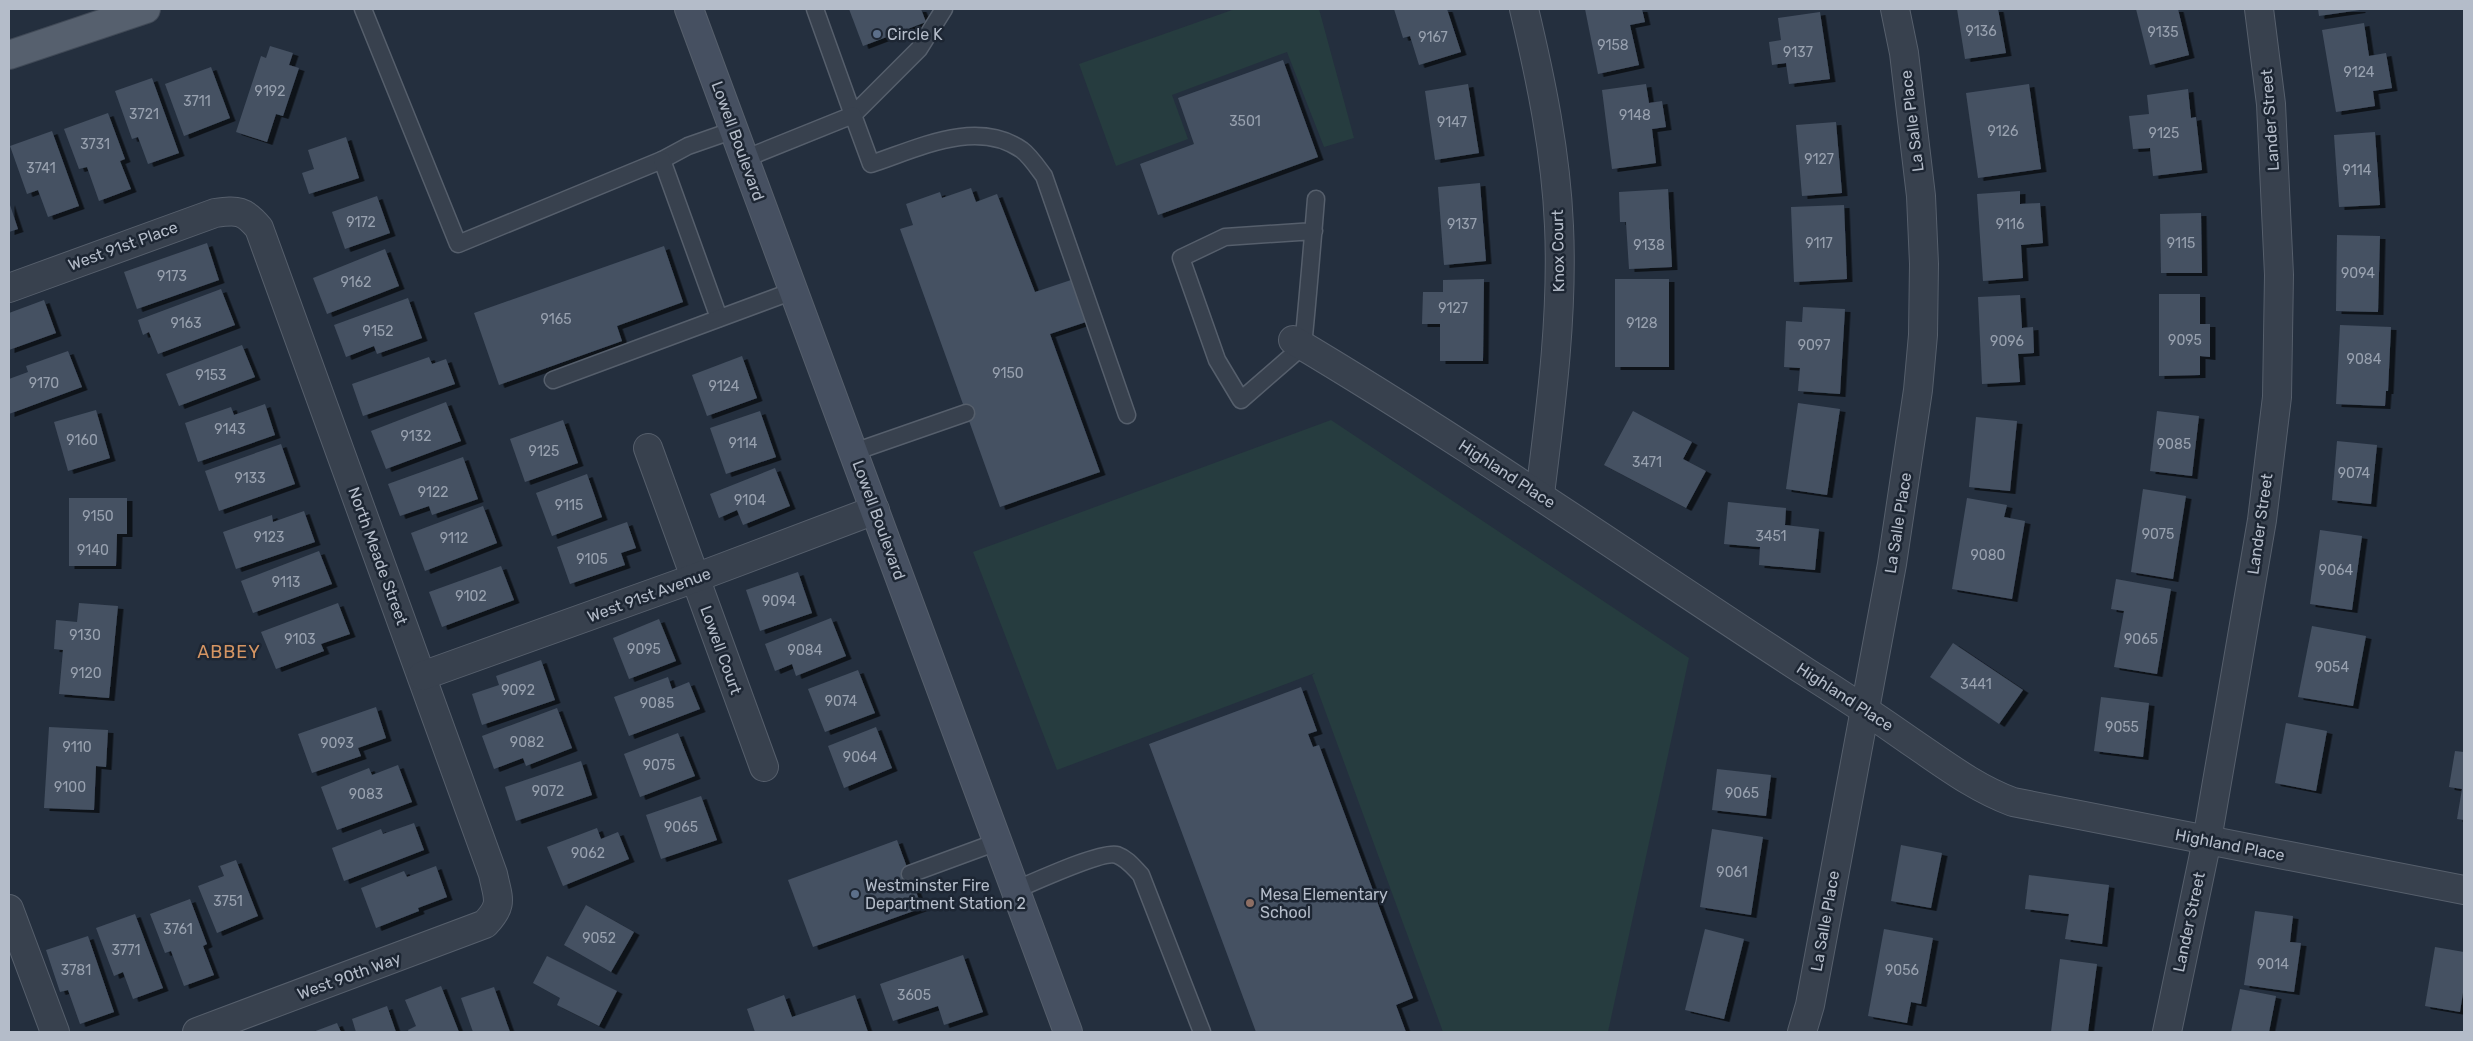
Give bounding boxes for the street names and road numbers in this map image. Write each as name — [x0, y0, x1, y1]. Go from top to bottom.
street label: La Salle Place — [1896, 69, 1928, 173]
street label: Lander Street — [2257, 69, 2283, 171]
street label: Lowell Boulevard — [708, 79, 768, 203]
street label: Knox Court — [1548, 210, 1568, 292]
street label: West 91st Place — [66, 217, 180, 275]
street label: Highland Place — [1455, 436, 1559, 512]
street label: Lowell Boulevard — [849, 458, 909, 582]
street label: La Salle Place — [1881, 471, 1915, 575]
street label: Lander Street — [2244, 472, 2276, 576]
street label: North Meade Street — [344, 484, 412, 628]
street label: West 91st Avenue — [585, 564, 713, 626]
street label: Lowell Court — [696, 603, 746, 697]
street label: Highland Place — [1793, 659, 1897, 735]
street label: Highland Place — [2174, 825, 2286, 865]
street label: La Salle Place — [1807, 869, 1843, 973]
street label: Lander Street — [2169, 870, 2209, 974]
street label: West 90th Way — [295, 948, 404, 1004]

